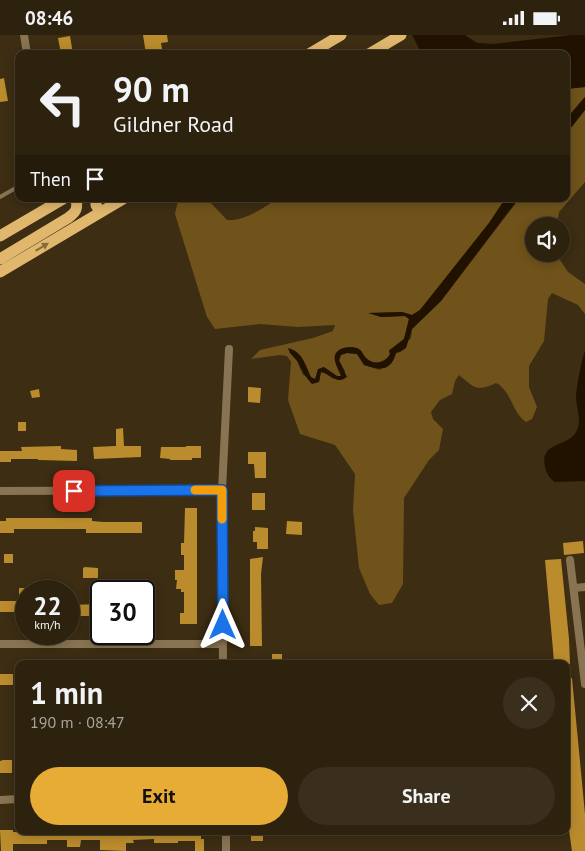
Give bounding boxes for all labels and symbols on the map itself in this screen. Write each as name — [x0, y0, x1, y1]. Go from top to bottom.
one-way arrow — [35, 242, 48, 251]
pin — [53, 470, 95, 512]
speed limit sign: 30 — [90, 580, 155, 645]
position arrow — [196, 598, 248, 650]

